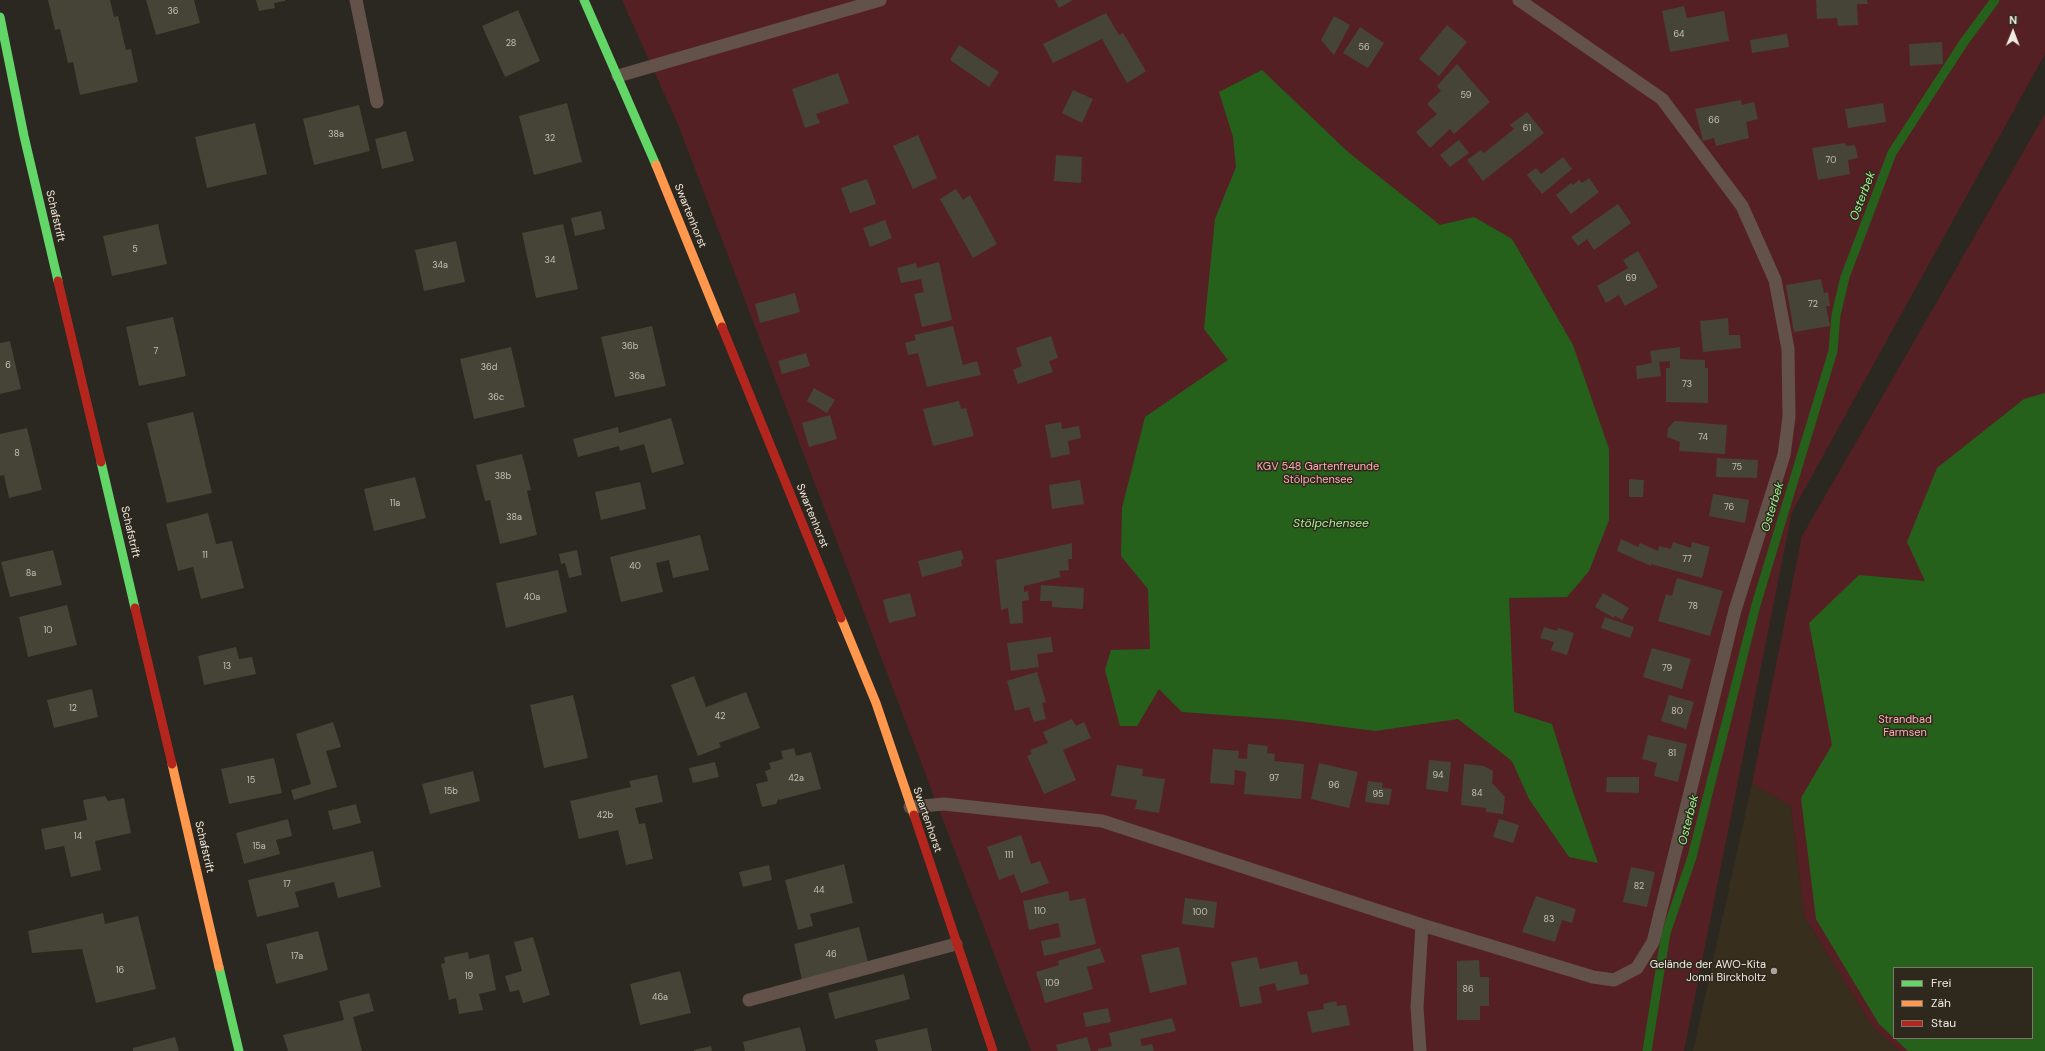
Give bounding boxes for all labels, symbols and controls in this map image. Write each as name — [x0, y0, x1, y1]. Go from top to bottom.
house number: 36 — [168, 7, 178, 17]
north arrow — [1993, 12, 2033, 52]
text: N — [2009, 13, 2017, 27]
house number: 64 — [1673, 30, 1685, 40]
house number: 28 — [506, 39, 516, 49]
house number: 56 — [1358, 43, 1370, 53]
house number: 59 — [1461, 91, 1471, 101]
house number: 66 — [1708, 116, 1720, 126]
house number: 61 — [1523, 124, 1531, 134]
house number: 38a — [328, 130, 344, 140]
house number: 32 — [545, 134, 555, 144]
house number: 70 — [1826, 156, 1836, 166]
water label: Osterbek — [1847, 169, 1879, 223]
street label: Swartenhorst — [671, 182, 709, 250]
street label: Schafstrift — [43, 189, 67, 243]
house number: 5 — [132, 245, 138, 255]
house number: 34 — [545, 256, 555, 266]
house number: 34a — [432, 261, 448, 271]
house number: 69 — [1625, 274, 1637, 284]
house number: 72 — [1808, 300, 1818, 310]
house number: 36b — [622, 342, 638, 352]
house number: 7 — [154, 347, 158, 357]
house number: 6 — [5, 361, 11, 371]
house number: 36d — [481, 363, 497, 373]
house number: 36a — [629, 372, 645, 382]
house number: 73 — [1682, 380, 1692, 390]
house number: 36c — [488, 393, 504, 403]
house number: 74 — [1698, 433, 1708, 443]
house number: 8 — [14, 449, 20, 459]
park label: KGV 548 Gartenfreunde Stölpchensee — [1257, 460, 1379, 486]
house number: 75 — [1732, 463, 1742, 473]
house number: 38b — [495, 472, 511, 482]
water label: Osterbek — [1759, 480, 1787, 534]
street label: Swartenhorst — [793, 482, 831, 550]
house number: 11a — [390, 499, 400, 509]
house number: 76 — [1724, 503, 1734, 513]
street label: Schafstrift — [118, 505, 142, 559]
house number: 38a — [506, 513, 522, 523]
water label: Stölpchensee — [1293, 517, 1369, 531]
house number: 11 — [202, 551, 208, 561]
house number: 77 — [1682, 555, 1692, 565]
house number: 40 — [629, 562, 641, 572]
house number: 8a — [26, 569, 36, 579]
house number: 40a — [524, 593, 540, 603]
house number: 78 — [1688, 602, 1698, 612]
house number: 10 — [44, 626, 52, 636]
house number: 13 — [223, 662, 231, 672]
house number: 79 — [1662, 664, 1672, 674]
house number: 12 — [69, 704, 77, 714]
house number: 80 — [1671, 707, 1683, 717]
house number: 42 — [715, 712, 725, 722]
park label: Strandbad Farmsen — [1878, 713, 1932, 739]
house number: 81 — [1668, 749, 1676, 759]
house number: 94 — [1432, 771, 1444, 781]
house number: 42a — [788, 774, 804, 784]
house number: 97 — [1269, 774, 1279, 784]
house number: 15 — [247, 776, 255, 786]
house number: 96 — [1328, 781, 1340, 791]
street label: Swartenhorst — [910, 786, 944, 854]
house number: 15b — [444, 787, 458, 797]
house number: 84 — [1472, 789, 1482, 799]
house number: 95 — [1372, 790, 1384, 800]
water label: Osterbek — [1676, 793, 1702, 847]
house number: 42b — [597, 811, 613, 821]
street label: Schafstrift — [192, 820, 216, 874]
house number: 14 — [74, 832, 82, 842]
house number: 15a — [252, 842, 266, 852]
house number: 111 — [1005, 851, 1013, 861]
house number: 17 — [283, 880, 291, 890]
house number: 82 — [1634, 882, 1644, 892]
house number: 44 — [814, 886, 824, 896]
house number: 110 — [1034, 907, 1046, 917]
house number: 100 — [1192, 908, 1208, 918]
house number: 83 — [1544, 915, 1554, 925]
house number: 46 — [825, 950, 837, 960]
house number: 17a — [291, 952, 303, 962]
place label: Gelände der AWO-Kita Jonni Birckholtz — [1650, 958, 1766, 984]
house number: 16 — [116, 966, 124, 976]
marker: Gelände der AWO-Kita Jonni Birckholtz — [1769, 966, 1779, 976]
legend — [1893, 967, 2033, 1039]
house number: 19 — [465, 972, 473, 982]
text: Frei — [1931, 975, 1951, 991]
house number: 109 — [1045, 979, 1059, 989]
house number: 86 — [1462, 985, 1474, 995]
house number: 46a — [652, 993, 668, 1003]
text: Zäh — [1931, 995, 1951, 1011]
text: Stau — [1931, 1015, 1956, 1031]

